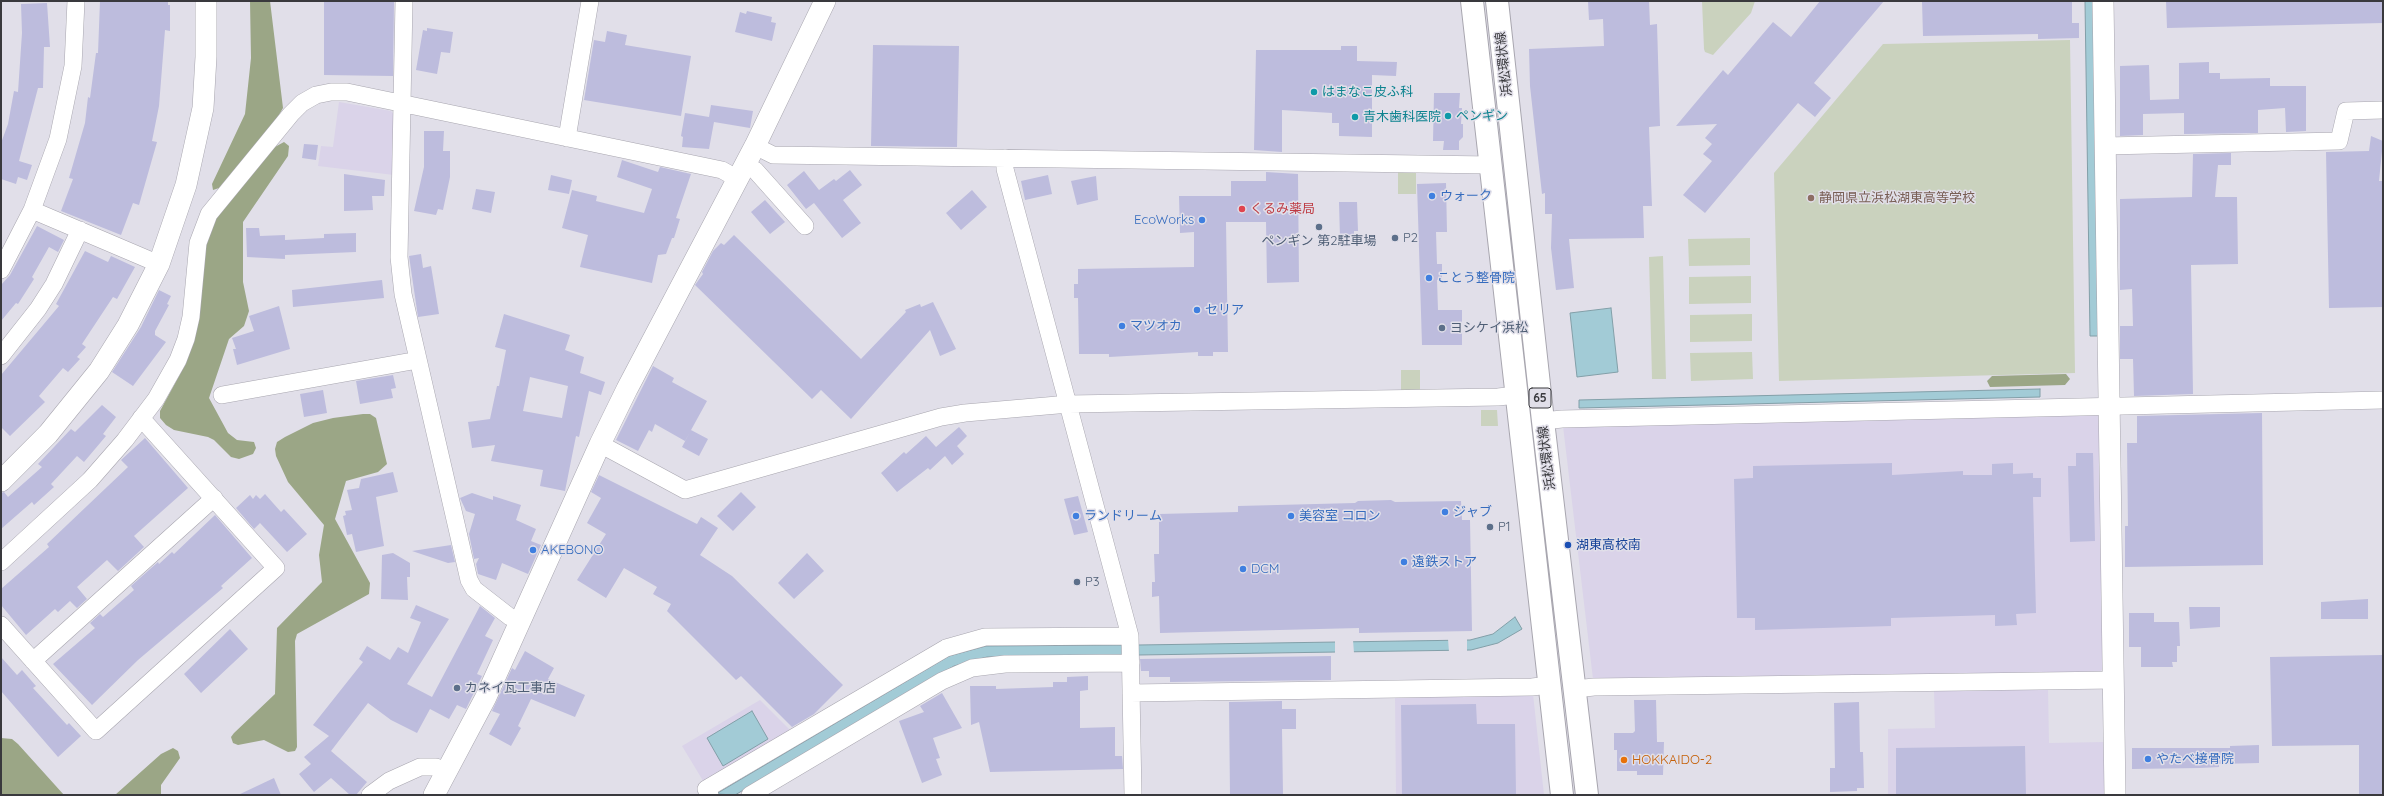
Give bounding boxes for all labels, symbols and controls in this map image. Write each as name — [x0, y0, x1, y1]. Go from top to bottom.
street label: 浜松環状線 — [1493, 31, 1515, 97]
place label: はまなこ皮ふ科 — [1322, 84, 1413, 100]
marker: はまなこ皮ふ科 — [1309, 87, 1319, 97]
place label: ペンギン — [1456, 108, 1508, 124]
place label: 青木歯科医院 — [1363, 109, 1441, 125]
marker: ペンギン — [1443, 111, 1453, 121]
marker: 青木歯科医院 — [1350, 112, 1360, 122]
place label: ウォーク — [1440, 188, 1492, 204]
place label: 静岡県立浜松湖東高等学校 — [1819, 190, 1975, 206]
marker: ウォーク — [1427, 191, 1437, 201]
marker: 静岡県立浜松湖東高等学校 — [1806, 193, 1816, 203]
place label: くるみ薬局 — [1250, 201, 1315, 217]
marker: くるみ薬局 — [1237, 204, 1247, 214]
place label: EcoWorks — [1134, 212, 1194, 228]
marker: EcoWorks — [1197, 215, 1207, 225]
marker: ペンギン 第2駐車場 — [1314, 222, 1324, 232]
place label: P2 — [1403, 230, 1418, 246]
place label: ペンギン 第2駐車場 — [1262, 233, 1376, 249]
marker: P2 — [1390, 233, 1400, 243]
place label: ことう整骨院 — [1437, 270, 1515, 286]
marker: ことう整骨院 — [1424, 273, 1434, 283]
place label: セリア — [1205, 302, 1244, 318]
marker: セリア — [1192, 305, 1202, 315]
place label: マツオカ — [1130, 318, 1182, 334]
place label: ヨシケイ浜松 — [1450, 320, 1528, 336]
marker: マツオカ — [1117, 321, 1127, 331]
marker: ヨシケイ浜松 — [1437, 323, 1447, 333]
road number: 65 — [1529, 388, 1551, 408]
street label: 浜松環状線 — [1535, 425, 1559, 491]
place label: ジャブ — [1453, 504, 1492, 520]
marker: ジャブ — [1440, 507, 1450, 517]
place label: ランドリーム — [1084, 508, 1162, 524]
place label: 美容室 コロン — [1299, 508, 1381, 524]
marker: ランドリーム — [1071, 511, 1081, 521]
marker: 美容室 コロン — [1286, 511, 1296, 521]
place label: P1 — [1498, 519, 1511, 535]
marker: P1 — [1485, 522, 1495, 532]
place label: 湖東高校南 — [1576, 537, 1641, 553]
marker: 湖東高校南 — [1563, 540, 1573, 550]
place label: AKEBONO — [541, 542, 603, 558]
marker: AKEBONO — [528, 545, 538, 555]
place label: 遠鉄ストア — [1412, 554, 1477, 570]
marker: 遠鉄ストア — [1399, 557, 1409, 567]
place label: DCM — [1251, 561, 1280, 577]
marker: DCM — [1238, 564, 1248, 574]
place label: P3 — [1085, 574, 1100, 590]
marker: P3 — [1072, 577, 1082, 587]
place label: カネイ瓦工事店 — [465, 680, 556, 696]
marker: カネイ瓦工事店 — [452, 683, 462, 693]
place label: やたべ接骨院 — [2156, 751, 2234, 767]
place label: HOKKAIDO-2 — [1632, 752, 1712, 768]
marker: やたべ接骨院 — [2143, 754, 2153, 764]
marker: HOKKAIDO-2 — [1619, 755, 1629, 765]

